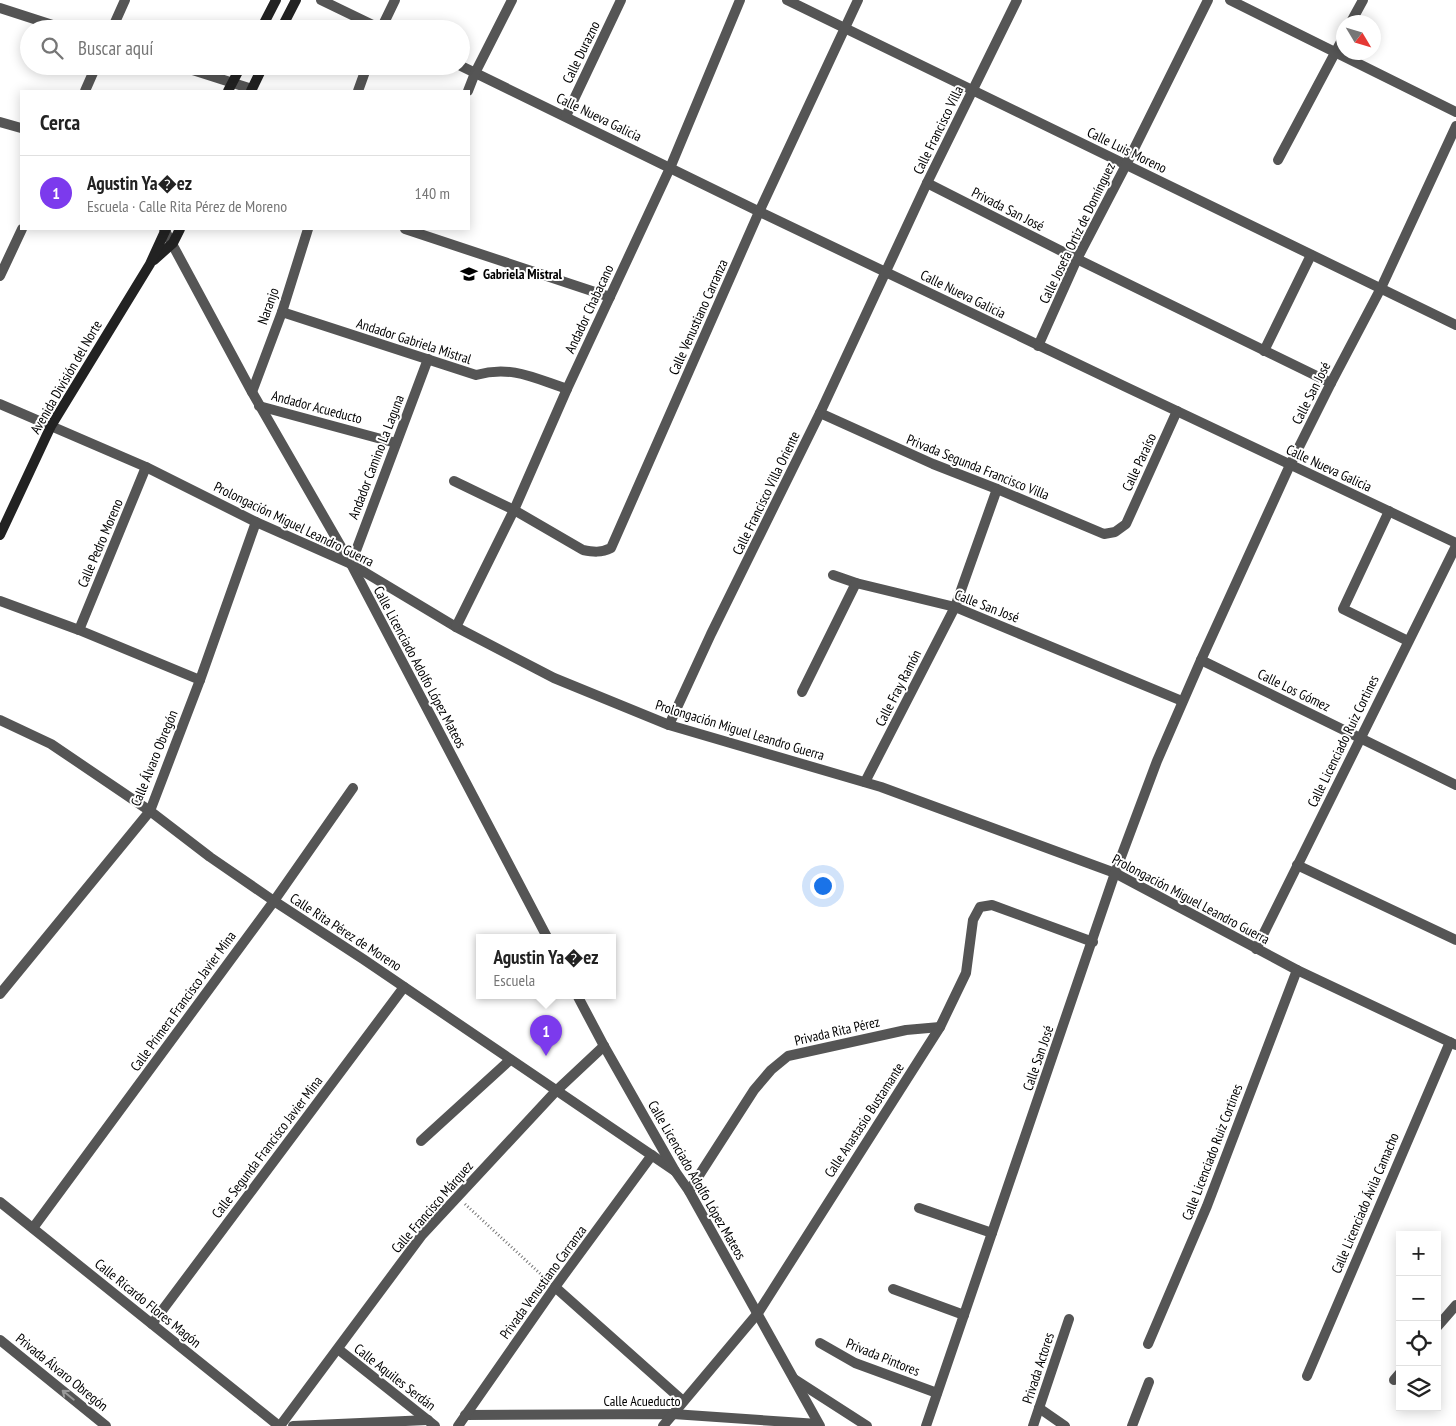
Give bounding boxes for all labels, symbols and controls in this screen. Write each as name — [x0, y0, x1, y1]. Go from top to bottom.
north arrow — [1336, 15, 1381, 60]
street label: Calle Durazno — [558, 18, 604, 86]
search box — [20, 20, 470, 75]
icon: search — [38, 34, 66, 62]
text: Buscar aquí — [78, 36, 153, 60]
street label: Calle Francisco Villa — [909, 83, 967, 177]
street label: Calle Nueva Galicia — [553, 89, 645, 145]
text: Cerca — [40, 109, 80, 136]
street label: Calle Luis Moreno — [1084, 123, 1170, 177]
street label: Calle Josefa Ortiz de Domínguez — [1035, 159, 1119, 307]
text: Agustin Ya�ez — [87, 171, 192, 195]
text: 1 — [52, 183, 60, 203]
text: 140 m — [415, 183, 450, 203]
street label: Privada San José — [969, 183, 1048, 235]
text: Escuela · Calle Rita Pérez de Moreno — [87, 196, 287, 216]
street label: Calle Venustiano Carranza — [664, 256, 732, 378]
street label: Andador Chabacano — [561, 262, 617, 356]
school or university icon: Gabriela Mistral — [459, 264, 479, 284]
place label: Gabriela Mistral — [483, 265, 563, 283]
street label: Calle Nueva Galicia — [917, 266, 1009, 322]
street label: Naranjo — [253, 285, 283, 327]
street label: Andador Gabriela Mistral — [354, 314, 474, 368]
street label: Avenida División del Norte — [26, 317, 106, 437]
street label: Calle San José — [1288, 359, 1334, 427]
street label: Andador Acueducto — [270, 386, 364, 428]
street label: Andador Camino La Laguna — [344, 392, 408, 522]
street label: Calle Francisco Villa Oriente — [728, 428, 804, 558]
street label: Privada Segunda Francisco Villa — [904, 430, 1052, 504]
street label: Calle Paraíso — [1118, 430, 1160, 494]
street label: Calle Nueva Galicia — [1283, 440, 1375, 496]
street label: Prolongación Miguel Leandro Guerra — [211, 477, 377, 571]
street label: Calle Pedro Moreno — [73, 496, 127, 590]
street label: Calle Licenciado Adolfo López Mateos — [370, 583, 471, 751]
street label: Calle San José — [952, 585, 1022, 627]
street label: Calle Fray Ramón — [871, 647, 925, 729]
street label: Calle Los Gómez — [1255, 665, 1333, 715]
street label: Calle Licenciado Ruiz Cortines — [1303, 672, 1383, 810]
street label: Prolongación Miguel Leandro Guerra — [653, 696, 827, 764]
street label: Calle Álvaro Obregón — [127, 707, 181, 809]
street label: Prolongación Miguel Leandro Guerra — [1109, 850, 1273, 948]
your location — [810, 873, 836, 899]
street label: Calle Rita Pérez de Moreno — [287, 889, 405, 975]
street label: Calle Primera Francisco Javier Mina — [126, 927, 240, 1075]
popup — [476, 934, 616, 999]
text: Agustin Ya�ez — [493, 945, 599, 969]
text: Escuela — [493, 970, 535, 990]
street label: Privada Rita Pérez — [793, 1012, 881, 1050]
pin: 1 — [530, 1015, 562, 1056]
street label: Calle San José — [1018, 1023, 1058, 1093]
street label: Calle Anastasio Bustamante — [820, 1059, 908, 1181]
street label: Calle Segunda Francisco Javier Mina — [208, 1072, 326, 1222]
street label: Calle Licenciado Ruiz Cortines — [1178, 1081, 1246, 1223]
street label: Calle Licenciado Adolfo López Mateos — [644, 1097, 750, 1263]
street label: Calle Licenciado Ávila Camacho — [1327, 1130, 1403, 1276]
street label: Calle Francisco Márquez — [387, 1157, 477, 1257]
street label: Privada Venustiano Carranza — [496, 1222, 590, 1342]
map controls — [1396, 1231, 1441, 1411]
button: + — [1396, 1231, 1441, 1276]
street label: Calle Ricardo Flores Magón — [91, 1255, 205, 1351]
button: − — [1396, 1276, 1441, 1321]
button: locate — [1396, 1321, 1441, 1366]
street label: Privada Álvaro Obregón — [12, 1329, 112, 1415]
street label: Privada Actores — [1018, 1330, 1058, 1406]
street label: Privada Pintores — [843, 1334, 923, 1380]
street label: Calle Aquiles Serdán — [351, 1340, 439, 1414]
button: layers — [1396, 1366, 1441, 1411]
one-way arrow — [62, 1390, 75, 1401]
street label: Calle Acueducto — [604, 1392, 680, 1410]

